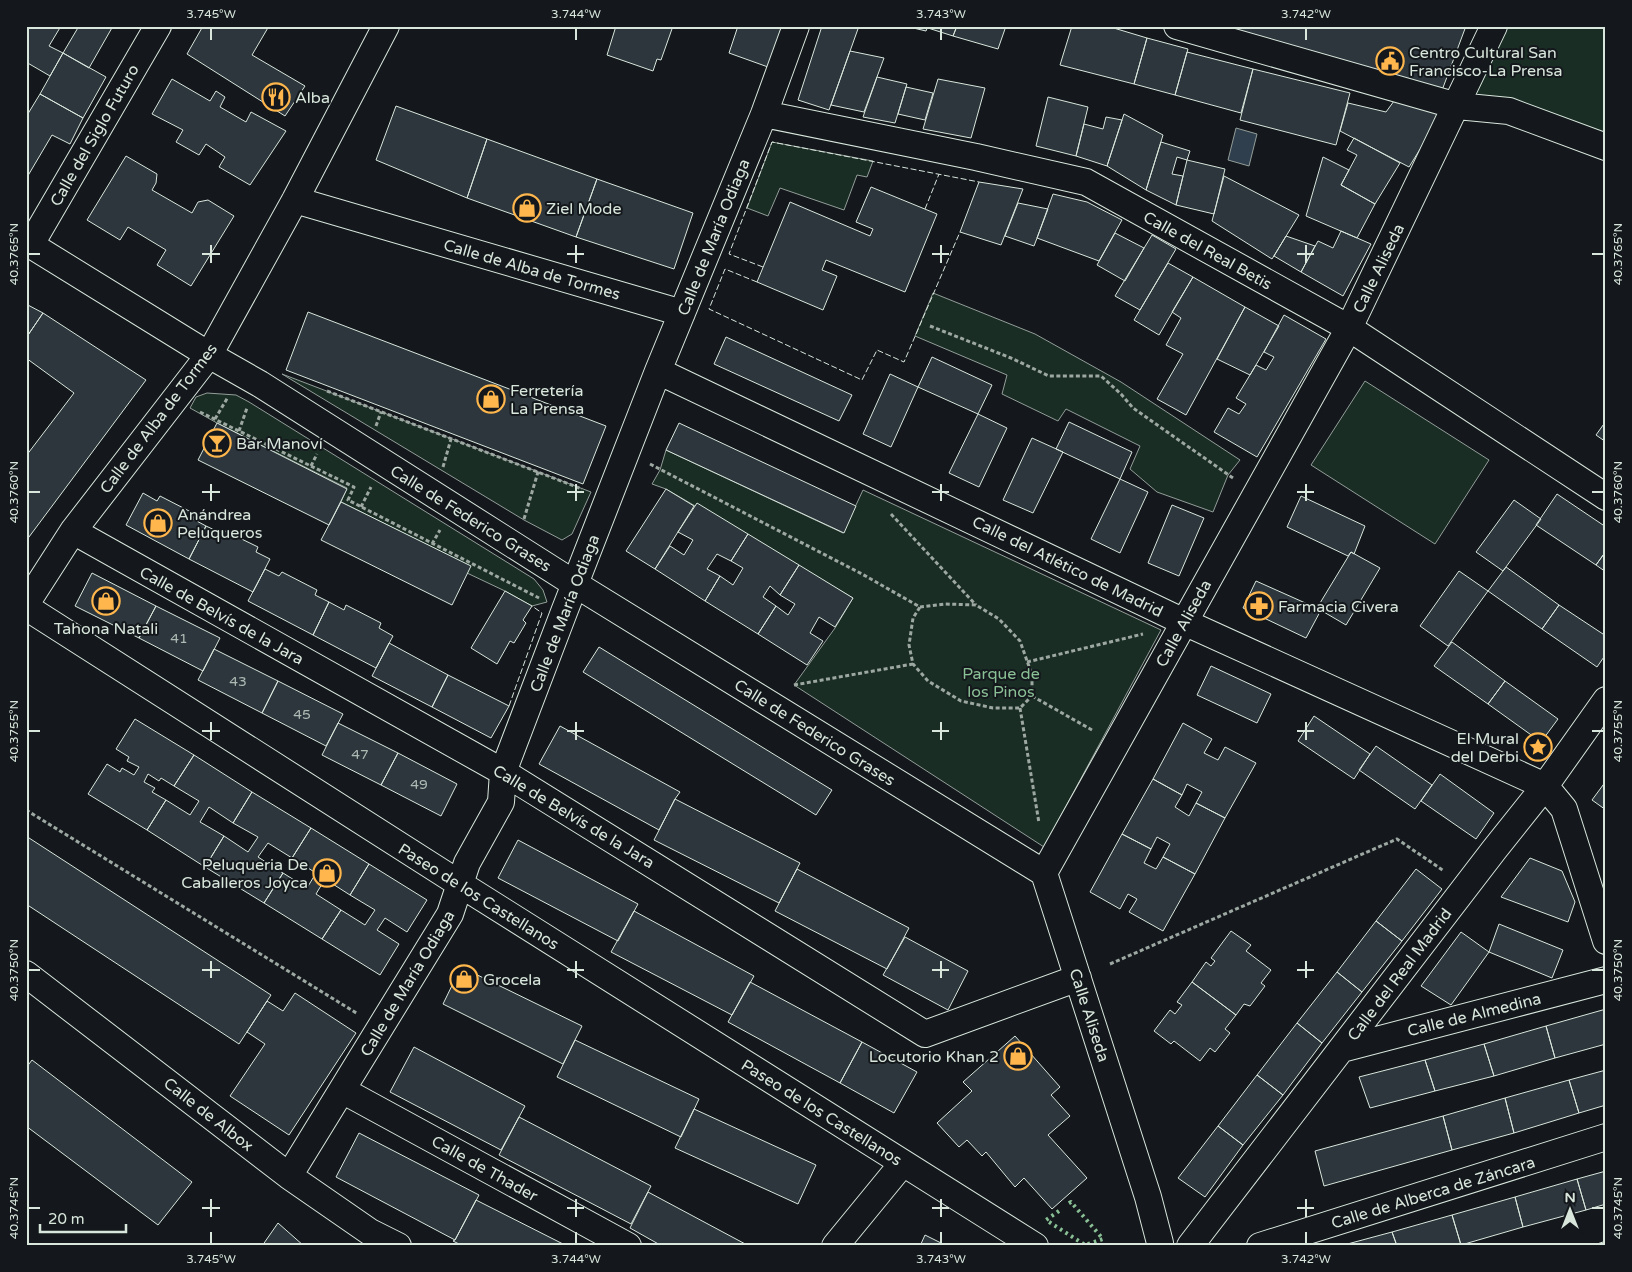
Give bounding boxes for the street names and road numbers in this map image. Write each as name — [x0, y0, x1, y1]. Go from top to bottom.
street label: Calle del Siglo Futuro — [46, 61, 144, 210]
street label: Calle de María Odiaga — [673, 156, 755, 319]
street label: Calle del Real Betis — [1140, 207, 1275, 295]
street label: Calle Aliseda — [1349, 220, 1409, 316]
street label: Calle de Alba de Tormes — [441, 235, 622, 305]
street label: Calle de Alba de Tormes — [96, 340, 222, 498]
street label: Calle de Federico Grases — [386, 461, 555, 577]
street label: Calle del Atlético de Madrid — [969, 512, 1166, 622]
street label: Calle de María Odiaga — [526, 532, 604, 695]
street label: Calle de Belvís de la Jara — [136, 562, 307, 669]
street label: Calle Aliseda — [1152, 576, 1216, 671]
street label: Calle de Federico Grases — [730, 675, 899, 791]
street label: Calle de Belvís de la Jara — [489, 761, 658, 873]
street label: Paseo de los Castellanos — [394, 839, 563, 955]
street label: Calle del Real Madrid — [1343, 904, 1456, 1045]
street label: Calle de María Odiaga — [356, 907, 459, 1060]
street label: Calle Aliseda — [1065, 966, 1114, 1064]
street label: Calle de Almedina — [1405, 989, 1543, 1041]
street label: Paseo de los Castellanos — [737, 1055, 906, 1171]
street label: Calle de Albox — [159, 1073, 257, 1156]
street label: Calle de Thader — [428, 1131, 542, 1207]
street label: Calle de Alberca de Záncara — [1329, 1152, 1538, 1234]

